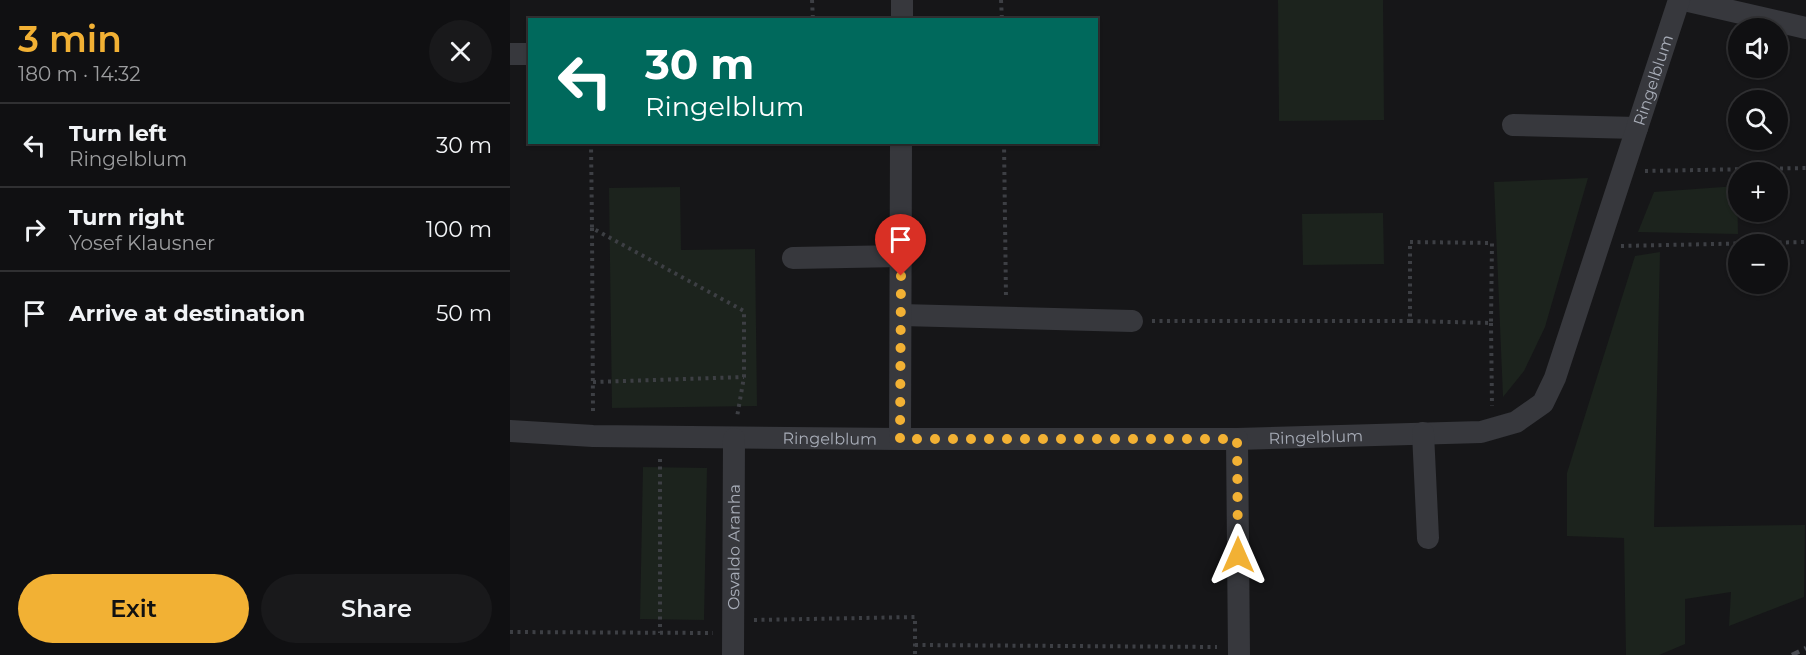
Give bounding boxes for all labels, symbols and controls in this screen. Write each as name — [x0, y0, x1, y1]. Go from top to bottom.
text: 3 min — [18, 17, 122, 61]
map controls — [1728, 18, 1788, 294]
button: sound — [1728, 18, 1788, 78]
button: close — [429, 20, 492, 83]
street label: Ringelblum — [1629, 32, 1677, 128]
text: 30 m — [645, 38, 754, 90]
icon: left — [546, 42, 624, 120]
text: 180 m · 14:32 — [18, 62, 141, 86]
text: Ringelblum — [645, 90, 804, 123]
button: search — [1728, 90, 1788, 150]
text: Turn left — [69, 120, 167, 147]
icon: left — [18, 129, 51, 162]
text: 30 m — [436, 132, 492, 159]
text: Ringelblum — [69, 147, 187, 171]
button: + — [1728, 162, 1788, 222]
text: Turn right — [69, 204, 184, 231]
icon: right — [18, 213, 51, 246]
pin — [875, 214, 926, 276]
text: 100 m — [426, 216, 492, 243]
icon: arrive — [884, 223, 917, 256]
text: Yosef Klausner — [69, 231, 215, 255]
button: − — [1728, 234, 1788, 294]
icon: arrive — [18, 297, 51, 330]
text: Arrive at destination — [69, 300, 305, 327]
text: 50 m — [436, 300, 492, 327]
street label: Ringelblum — [1268, 426, 1363, 448]
street label: Ringelblum — [782, 428, 877, 448]
street label: Osvaldo Aranha — [724, 484, 743, 610]
position arrow — [1206, 523, 1270, 587]
button: Exit — [18, 574, 249, 643]
button: Share — [261, 574, 492, 643]

